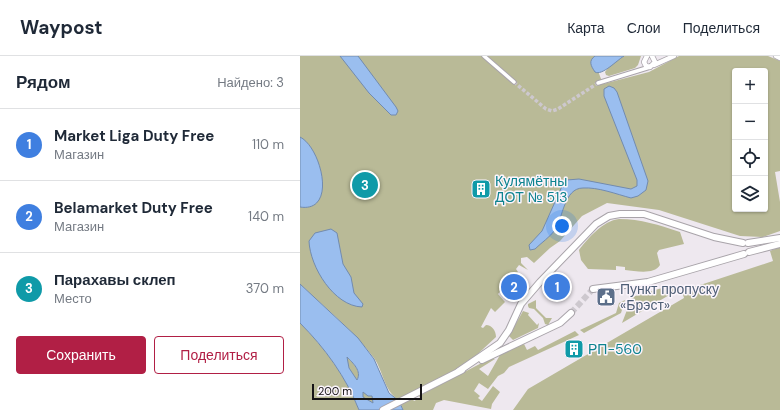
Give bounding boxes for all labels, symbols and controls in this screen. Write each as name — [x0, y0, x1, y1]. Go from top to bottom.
text: Waypost — [20, 15, 103, 40]
text: Карта — [567, 19, 605, 37]
text: Слои — [627, 19, 661, 37]
text: Поделиться — [683, 19, 760, 37]
map controls — [732, 68, 768, 212]
button: + — [732, 68, 768, 104]
text: Рядом — [16, 71, 71, 93]
text: Найдено: 3 — [217, 74, 284, 91]
button: − — [732, 104, 768, 140]
text: Market Liga Duty Free — [54, 126, 214, 146]
text: 1 — [27, 136, 31, 153]
text: 110 m — [252, 136, 284, 153]
button: locate — [732, 140, 768, 176]
text: Магазин — [54, 146, 104, 163]
pin: 3 — [352, 170, 378, 200]
place label: Кулямётны ДОТ № 513 — [495, 172, 568, 206]
button: layers — [732, 176, 768, 212]
building icon: Кулямётны ДОТ № 513 — [470, 178, 492, 200]
text: Belamarket Duty Free — [54, 198, 213, 218]
text: 2 — [25, 208, 33, 225]
text: 140 m — [248, 208, 284, 225]
your location — [552, 216, 572, 236]
text: Магазин — [54, 218, 104, 235]
text: Парахавы склеп — [54, 270, 176, 290]
pin: 2 — [501, 272, 527, 302]
pin: 1 — [544, 272, 570, 302]
text: 3 — [25, 280, 33, 297]
text: 370 m — [246, 280, 284, 297]
place label: Пункт пропуску «Брэст» — [620, 280, 719, 314]
public building icon: Пункт пропуску «Брэст» — [595, 286, 617, 308]
text: Место — [54, 290, 92, 307]
button: Сохранить — [16, 336, 146, 374]
button: Поделиться — [154, 336, 284, 374]
building icon: РП-560 — [563, 338, 585, 360]
place label: РП-560 — [588, 340, 642, 358]
scale bar — [312, 382, 422, 401]
text: 200 m — [318, 384, 352, 398]

